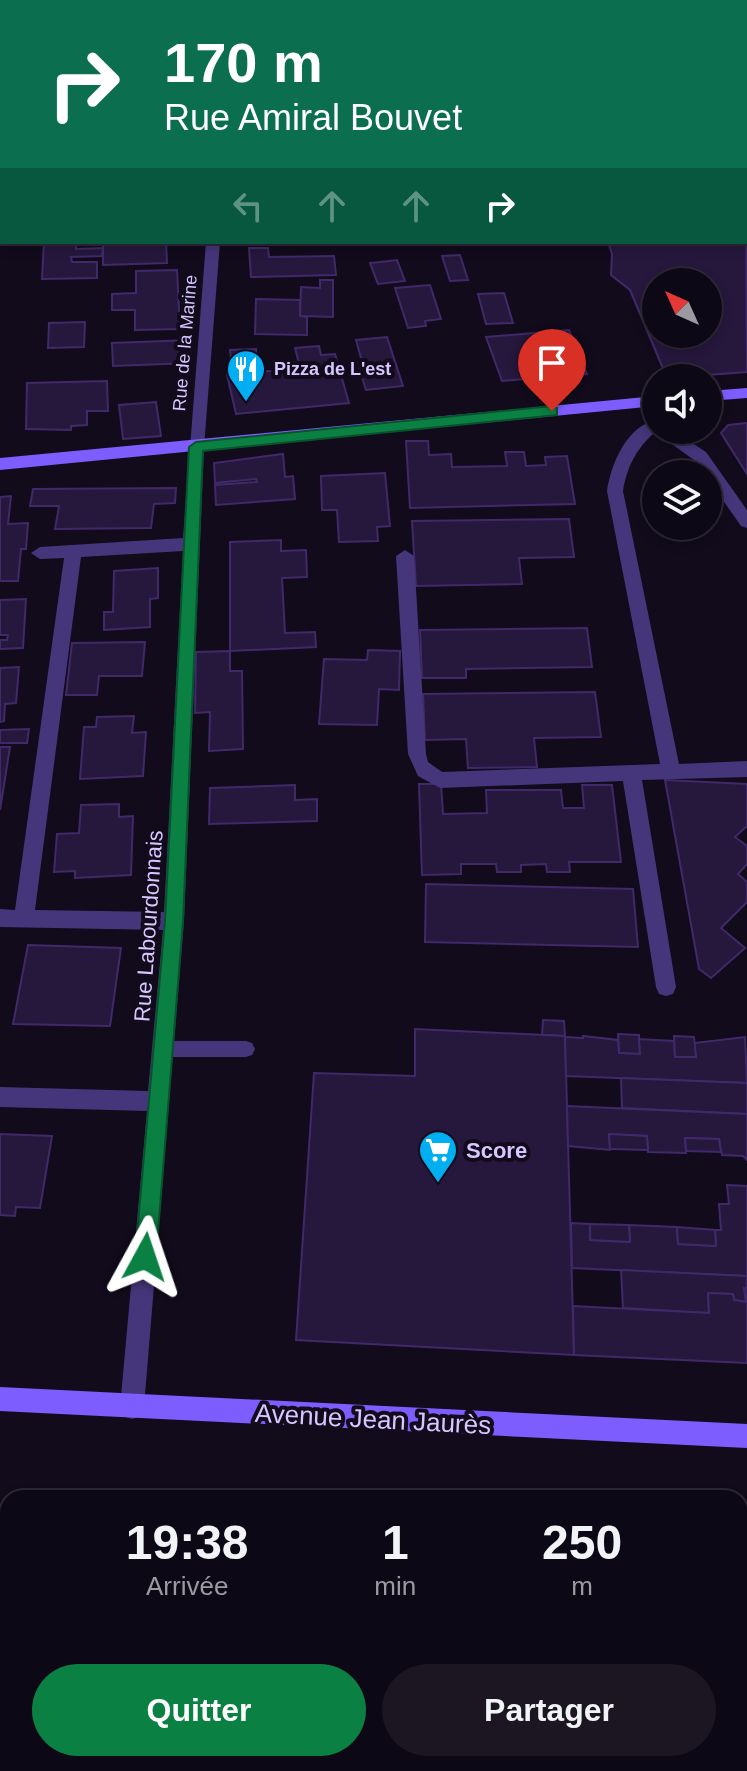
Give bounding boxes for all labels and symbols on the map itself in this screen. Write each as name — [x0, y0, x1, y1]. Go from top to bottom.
north arrow — [642, 268, 722, 348]
street label: Rue de la Marine — [169, 274, 201, 412]
pin — [518, 329, 586, 411]
restaurant icon: Pizza de L'est — [225, 348, 267, 403]
place label: Pizza de L'est — [274, 359, 391, 379]
street label: Rue Labourdonnais — [129, 829, 168, 1023]
supermarket icon: Score — [417, 1129, 459, 1184]
place label: Score — [466, 1138, 527, 1163]
position arrow — [103, 1215, 187, 1299]
street label: Avenue Jean Jaurès — [254, 1398, 492, 1440]

